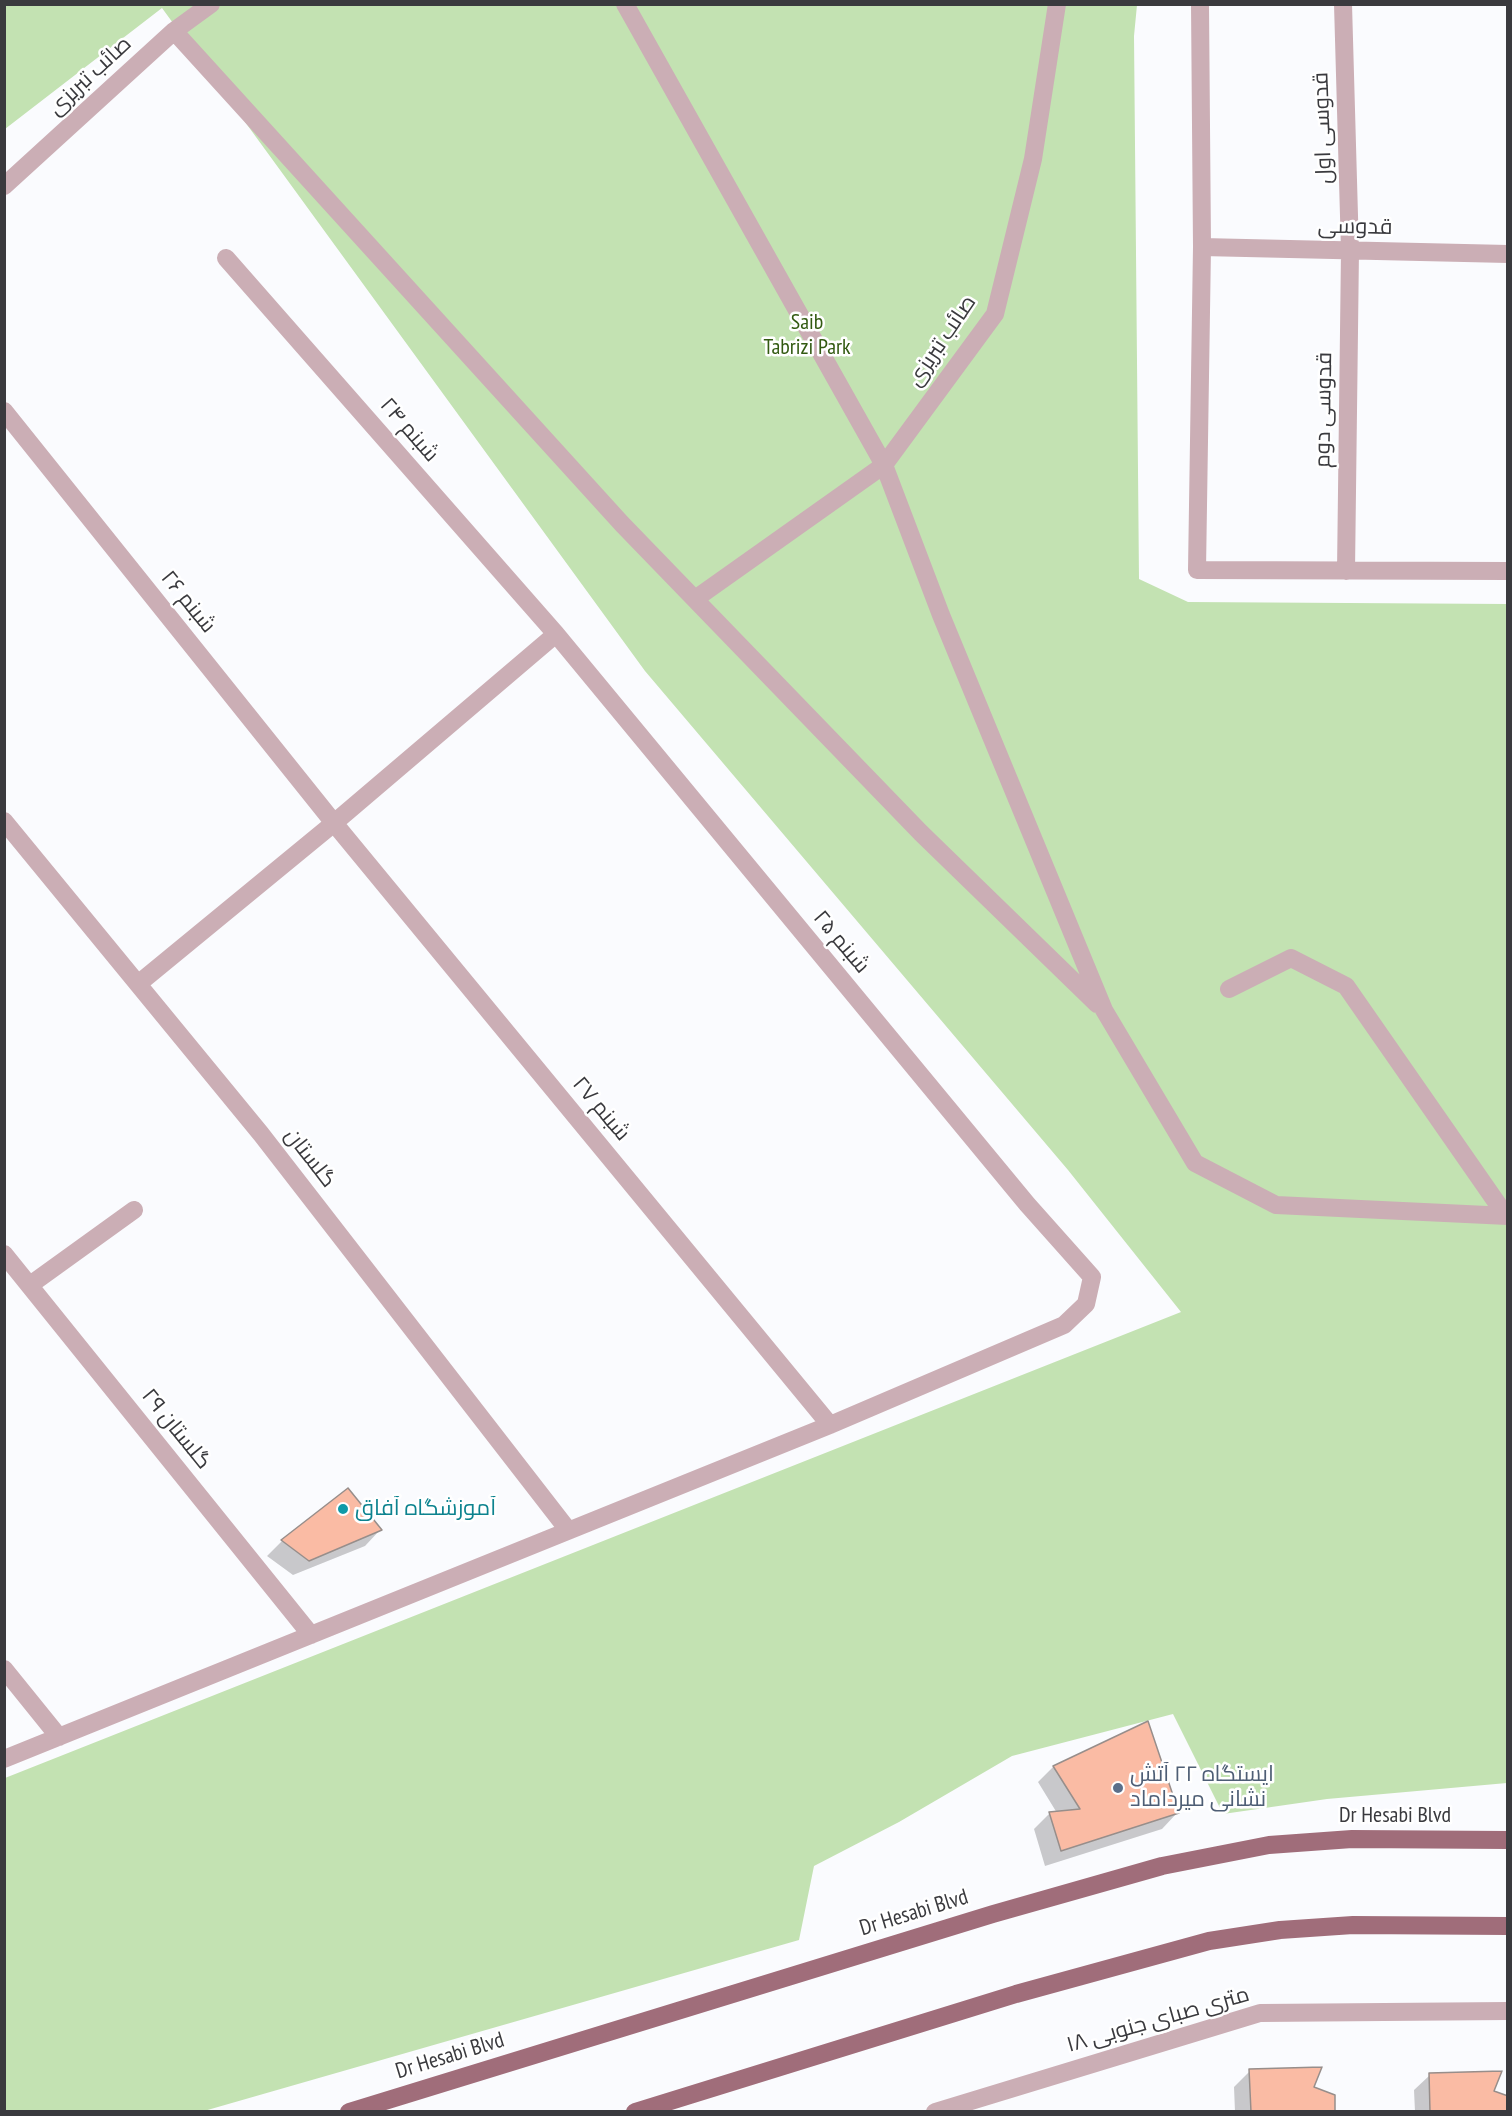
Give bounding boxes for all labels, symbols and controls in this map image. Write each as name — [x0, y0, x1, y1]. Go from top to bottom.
street label: صائب تبریزی — [43, 31, 137, 121]
street label: قدوسی اول — [1308, 72, 1338, 184]
street label: قدوسی — [1317, 213, 1393, 241]
street label: صائب تبریزی — [902, 290, 982, 392]
park label: Saib Tabrizi Park — [763, 310, 851, 362]
street label: قدوسی دوم — [1310, 352, 1338, 468]
street label: شبنم ۲۴ — [374, 392, 444, 468]
street label: شبنم ۲۶ — [155, 566, 221, 638]
street label: شبنم ۲۵ — [807, 905, 875, 979]
street label: شبنم ۲۷ — [567, 1072, 635, 1146]
street label: گلستان — [279, 1123, 341, 1193]
street label: گلستان ۲۹ — [136, 1383, 216, 1475]
place label: آموزشگاه آفاق — [355, 1496, 496, 1522]
marker: آموزشگاه آفاق — [336, 1502, 350, 1516]
place label: ایستگاه ۲۲ آتش نشانی میرداماد — [1130, 1762, 1274, 1814]
marker: ایستگاه ۲۲ آتش نشانی میرداماد — [1111, 1781, 1125, 1795]
street label: Dr Hesabi Blvd — [1339, 1803, 1451, 1829]
street label: Dr Hesabi Blvd — [857, 1884, 971, 1942]
street label: ۱۸ متری صبای جنوبی — [1064, 1981, 1252, 2059]
street label: Dr Hesabi Blvd — [393, 2027, 507, 2085]

